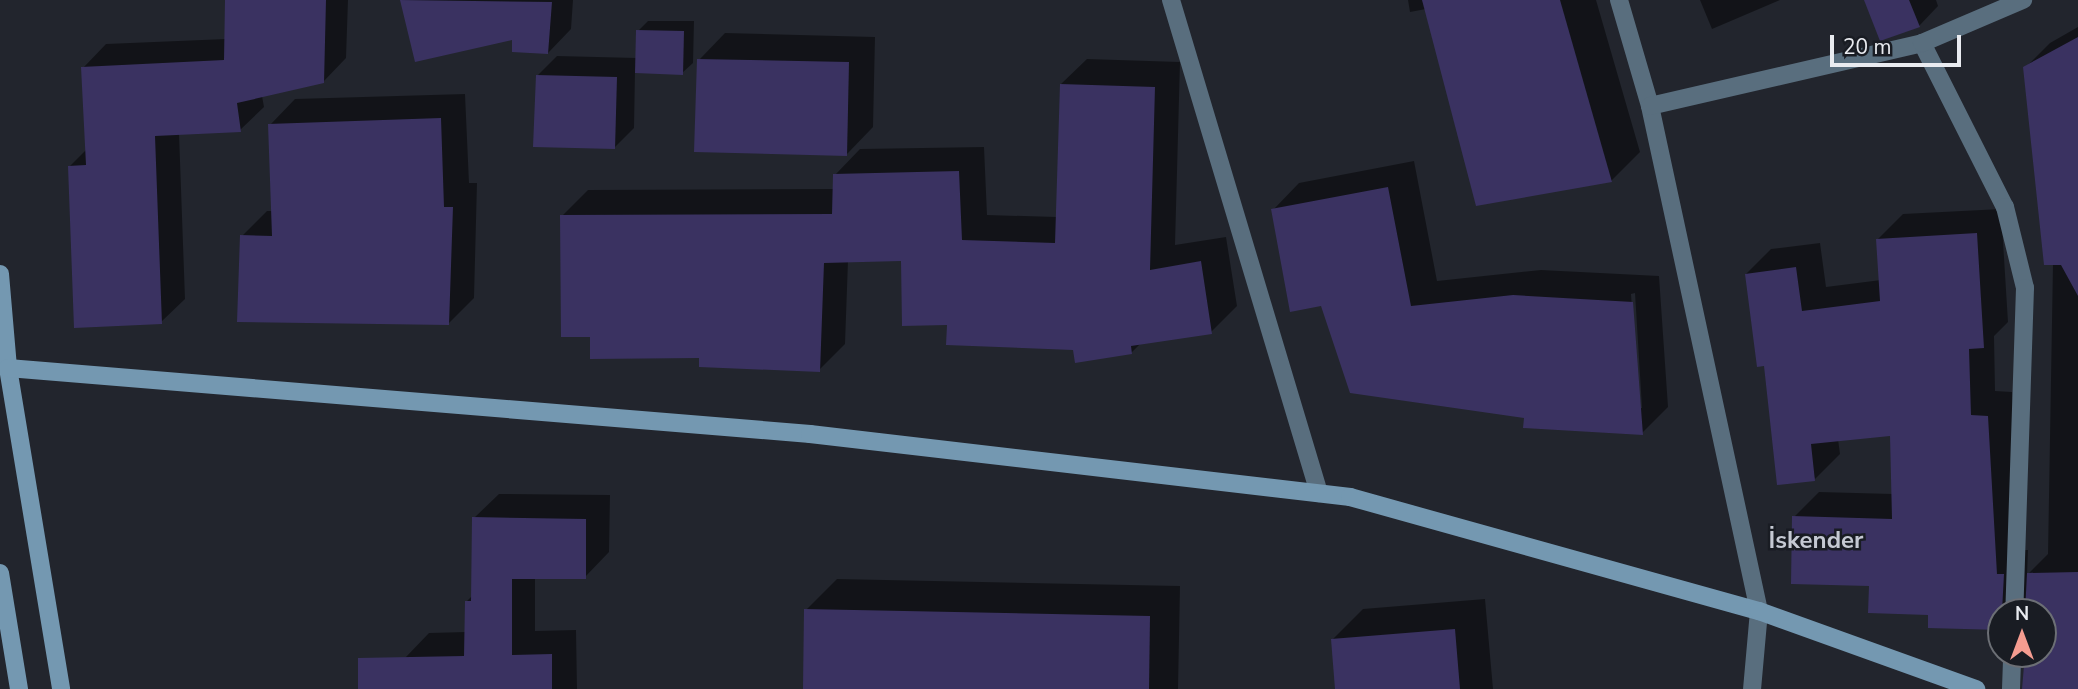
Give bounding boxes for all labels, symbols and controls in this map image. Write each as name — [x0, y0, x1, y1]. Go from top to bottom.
scale bar — [1833, 21, 1964, 65]
text: 20 m — [1843, 33, 1892, 61]
district label: İskender — [1769, 527, 1863, 555]
north arrow — [1987, 598, 2057, 668]
text: N — [2015, 601, 2029, 627]

